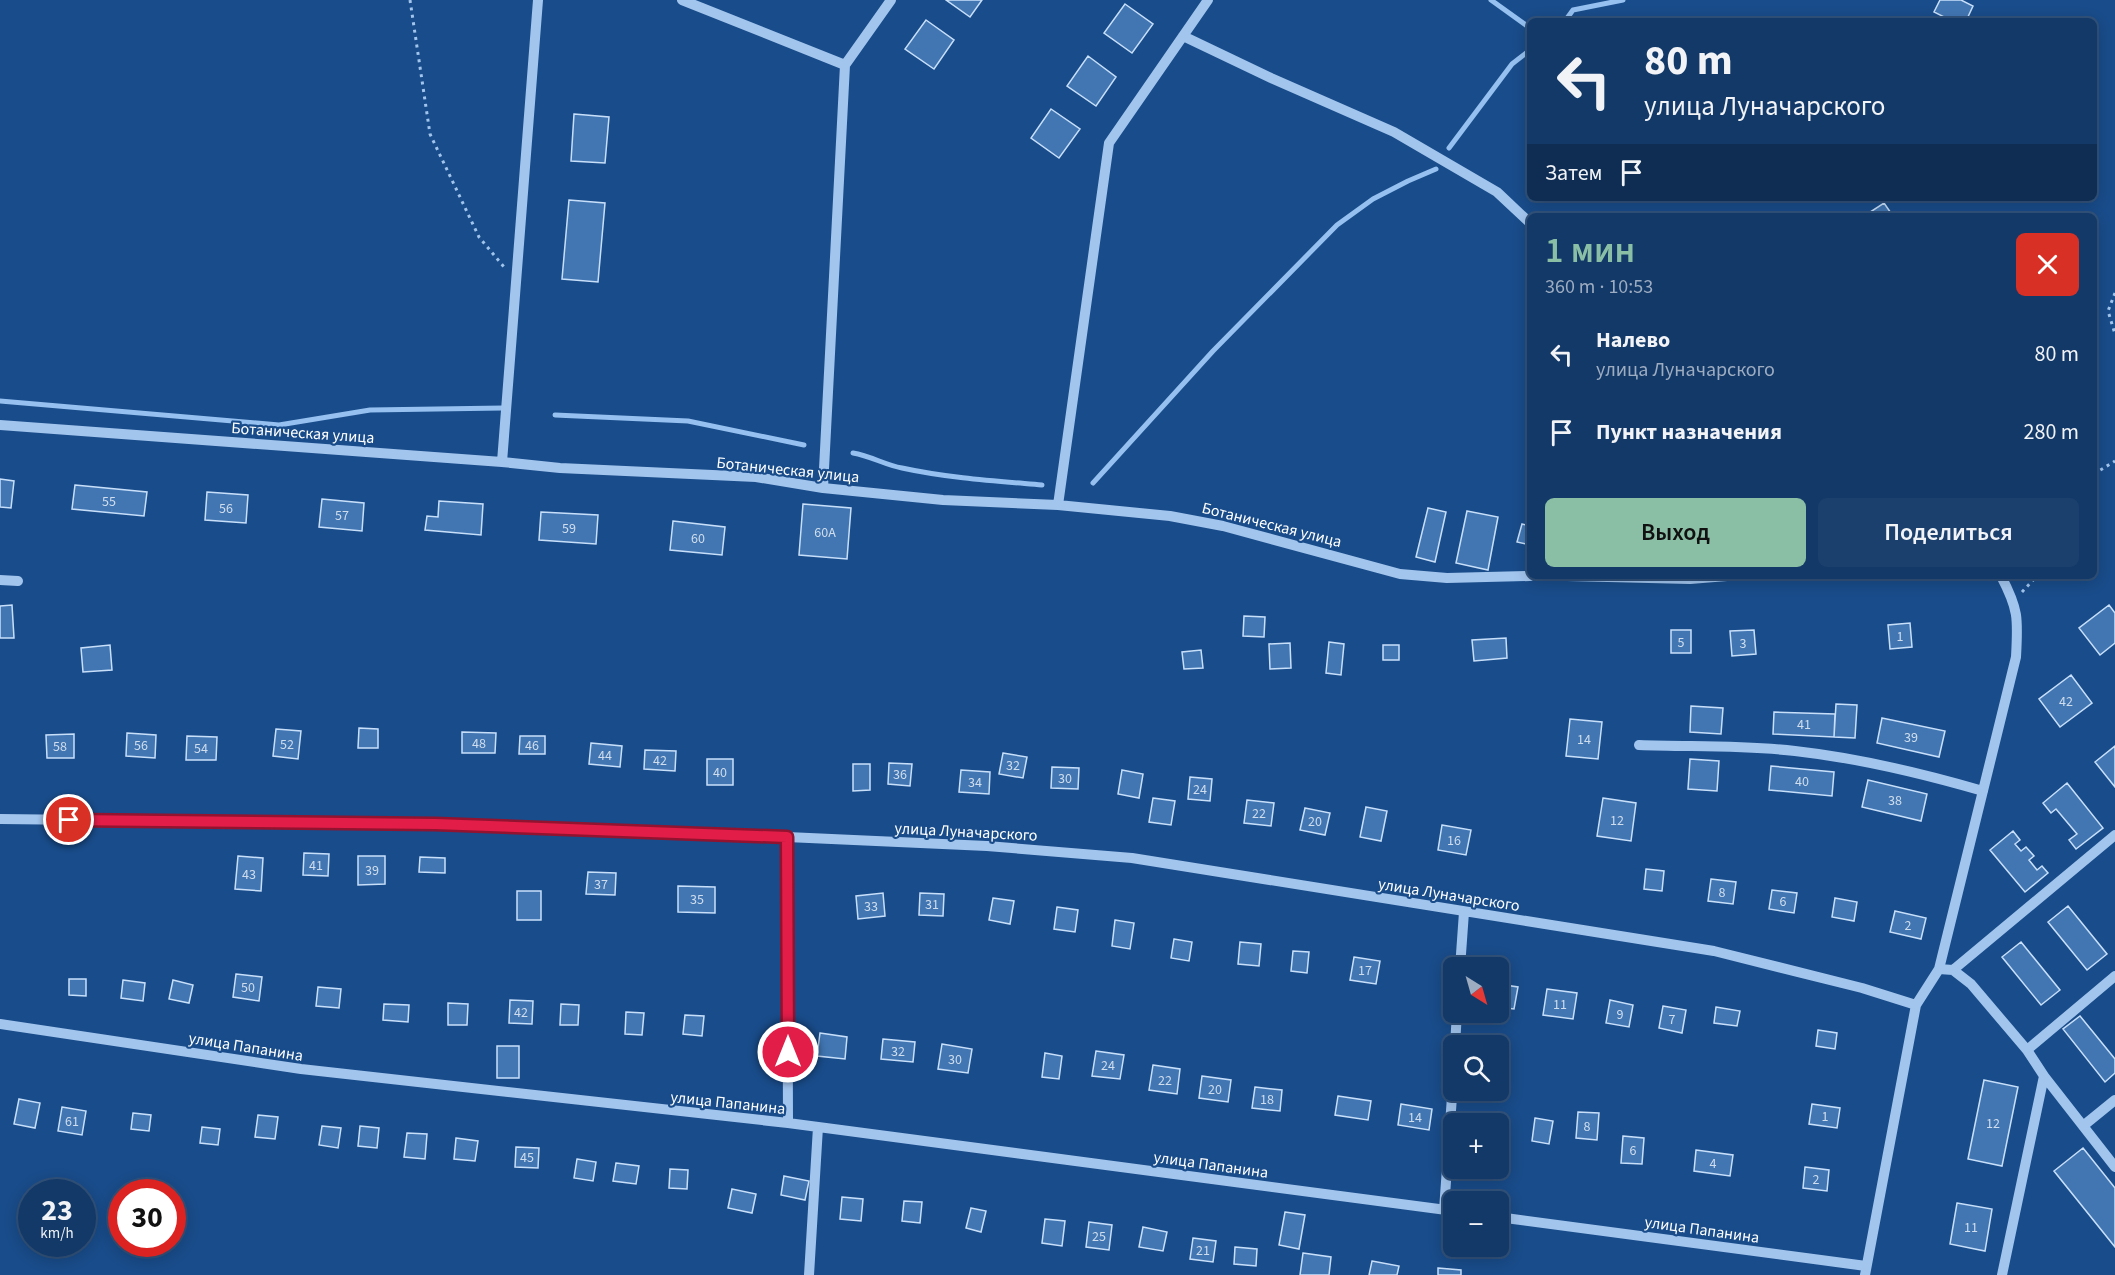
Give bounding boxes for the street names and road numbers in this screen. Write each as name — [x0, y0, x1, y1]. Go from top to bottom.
street label: Ботаническая улица — [231, 417, 375, 449]
street label: Ботаническая улица — [715, 452, 860, 488]
street label: Ботаническая улица — [1200, 497, 1344, 553]
street label: улица Луначарского — [894, 817, 1038, 847]
street label: улица Луначарского — [1376, 873, 1521, 917]
street label: улица Папанина — [187, 1027, 305, 1067]
street label: улица Папанина — [669, 1086, 786, 1120]
street label: улица Папанина — [1152, 1146, 1270, 1184]
street label: улица Папанина — [1643, 1211, 1761, 1249]

